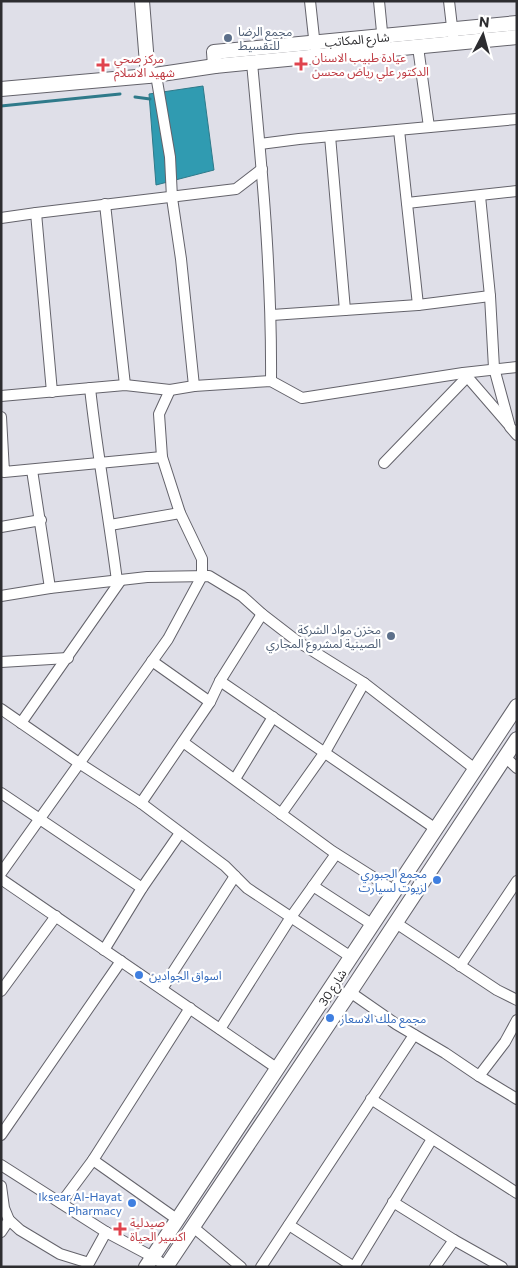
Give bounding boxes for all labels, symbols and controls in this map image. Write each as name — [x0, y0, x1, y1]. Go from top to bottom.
north arrow — [458, 10, 508, 60]
text: N — [478, 13, 491, 31]
place label: مجمع الرضا للتقسيط — [238, 24, 292, 53]
street label: شارع المکاتب — [324, 29, 390, 52]
marker: مجمع الرضا للتقسيط — [222, 32, 234, 44]
place label: عيادة طبيب الاسنان الدكتور علي رياض محسن — [312, 50, 429, 82]
place label: مركز صحي شهيد الاسلام — [114, 51, 175, 82]
marker: عيادة طبيب الاسنان الدكتور علي رياض محسن — [294, 57, 308, 71]
marker: مركز صحي شهيد الاسلام — [96, 58, 110, 72]
place label: مخزن مواد الشركة الصينية لمشروع المجاري — [266, 622, 381, 654]
marker: مخزن مواد الشركة الصينية لمشروع المجاري — [385, 630, 397, 642]
place label: مجمع الجبوري لزيوت لسيارت — [358, 866, 427, 895]
marker: مجمع الجبوري لزيوت لسيارت — [431, 874, 443, 886]
street label: شارع 30 — [315, 966, 351, 1009]
place label: اسواق الجوادين — [149, 968, 222, 983]
marker: اسواق الجوادين — [133, 969, 145, 981]
place label: مجمع ملك الاسعار — [339, 1011, 426, 1028]
marker: مجمع ملك الاسعار — [324, 1012, 336, 1024]
place label: Iksear Al-Hayat Pharmacy — [38, 1189, 122, 1217]
marker: Iksear Al-Hayat Pharmacy — [126, 1197, 138, 1209]
place label: صيدلية اكسير الحياة — [130, 1215, 186, 1244]
marker: صيدلية اكسير الحياة — [114, 1223, 126, 1235]

